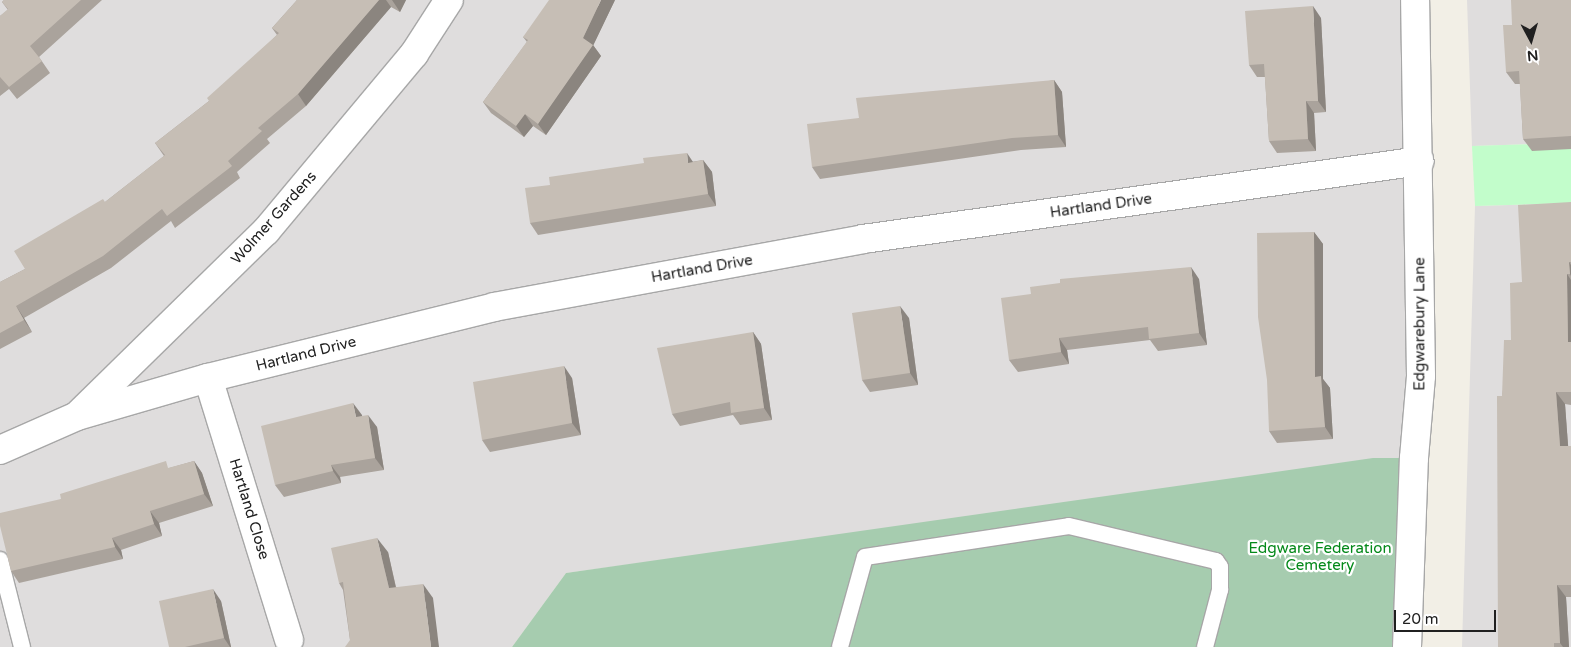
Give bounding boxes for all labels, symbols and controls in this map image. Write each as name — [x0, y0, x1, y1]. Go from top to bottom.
north arrow — [1506, 15, 1556, 65]
text: N — [1526, 46, 1539, 64]
street label: Wolmer Gardens — [228, 168, 320, 268]
street label: Hartland Drive — [1049, 190, 1153, 222]
street label: Hartland Drive — [650, 251, 754, 287]
street label: Edgwarebury Lane — [1411, 257, 1429, 391]
street label: Hartland Drive — [254, 333, 358, 375]
street label: Hartland Close — [225, 456, 273, 562]
park label: Edgware Federation Cemetery — [1248, 539, 1392, 574]
scale bar — [1396, 600, 1498, 632]
text: 20 m — [1402, 610, 1439, 628]

